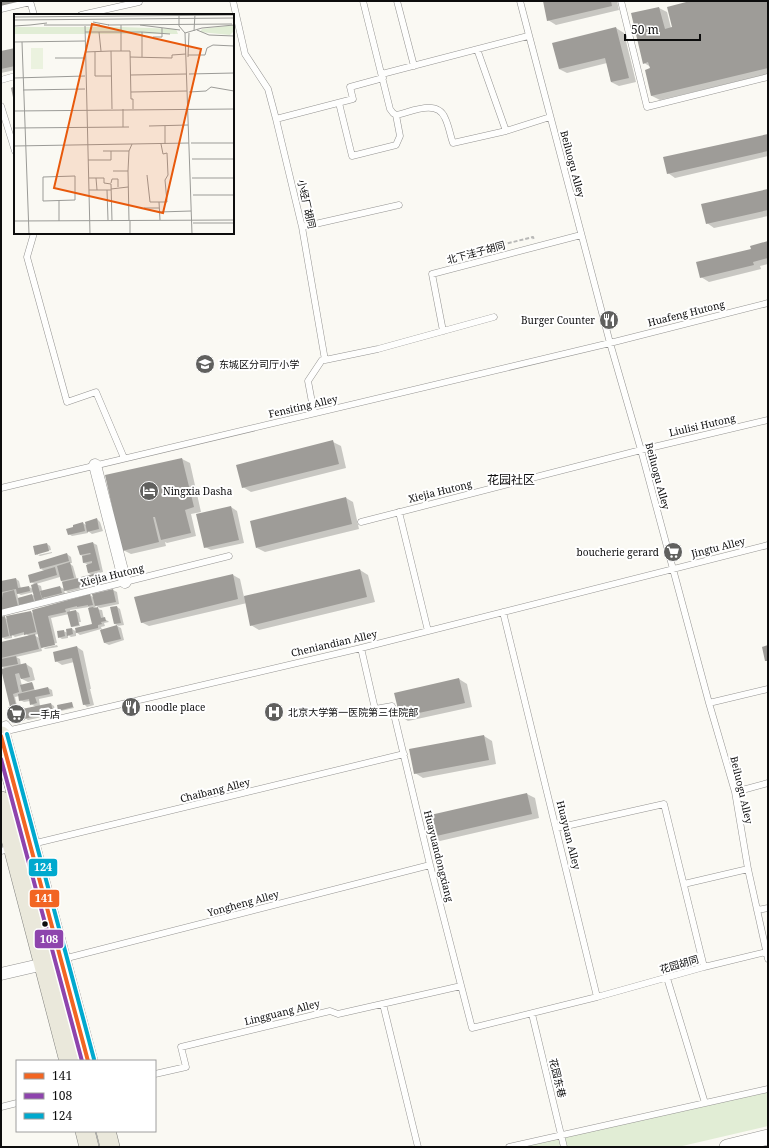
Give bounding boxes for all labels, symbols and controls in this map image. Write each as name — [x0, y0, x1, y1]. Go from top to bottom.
inset map — [14, 14, 234, 234]
scale bar — [625, 16, 700, 42]
text: 50 m — [631, 21, 659, 38]
street label: Beiluogu Alley — [557, 129, 589, 199]
street label: 小经厂胡同 — [295, 178, 319, 230]
street label: 北下洼子胡同 — [445, 237, 507, 267]
street label: Huafeng Hutong — [646, 297, 727, 329]
restaurant icon: Burger Counter — [598, 309, 620, 331]
place label: Burger Counter — [521, 313, 595, 327]
school or university icon: 东城区分司厅小学 — [194, 353, 216, 375]
place label: 东城区分司厅小学 — [219, 357, 299, 371]
street label: Fensiting Alley — [267, 391, 339, 421]
street label: Liulisi Hutong — [667, 410, 737, 439]
street label: Beiluogu Alley — [642, 441, 674, 511]
district label: 花园社区 — [487, 471, 535, 488]
street label: Xiejia Hutong — [407, 476, 474, 506]
hotel icon: Ningxia Dasha — [138, 480, 160, 502]
place label: Ningxia Dasha — [163, 484, 233, 498]
street label: Jingtu Alley — [688, 533, 747, 561]
supermarket icon: boucherie gerard — [662, 541, 684, 563]
place label: boucherie gerard — [577, 545, 659, 559]
street label: Xiejia Hutong — [79, 560, 146, 590]
street label: Cheniandian Alley — [290, 626, 379, 660]
restaurant icon: noodle place — [120, 696, 142, 718]
place label: noodle place — [145, 700, 205, 714]
hospital icon: 北京大学第一医院第三住院部 — [263, 701, 285, 723]
supermarket icon: 一手店 — [5, 703, 27, 725]
place label: 北京大学第一医院第三住院部 — [288, 705, 418, 719]
place label: 一手店 — [30, 707, 60, 721]
street label: Beiluogu Alley — [727, 755, 757, 825]
street label: Chaibang Alley — [178, 774, 252, 805]
street label: Huayuan Alley — [554, 799, 584, 871]
street label: Huayuandongxiang — [421, 809, 457, 904]
line badge: 124 — [28, 858, 58, 877]
text: 124 — [34, 859, 52, 874]
street label: Yongheng Alley — [205, 887, 281, 920]
line badge: 141 — [29, 889, 60, 908]
text: 141 — [35, 890, 53, 905]
unlabelled marker — [40, 919, 50, 929]
line badge: 108 — [34, 929, 64, 949]
text: 108 — [40, 931, 58, 946]
street label: 花园胡同 — [658, 952, 700, 976]
street label: Lingguang Alley — [243, 996, 322, 1028]
street label: 花园东巷 — [546, 1057, 570, 1099]
legend — [16, 1060, 156, 1132]
text: 141 — [52, 1067, 72, 1084]
text: 108 — [52, 1087, 72, 1104]
text: 124 — [52, 1107, 72, 1124]

